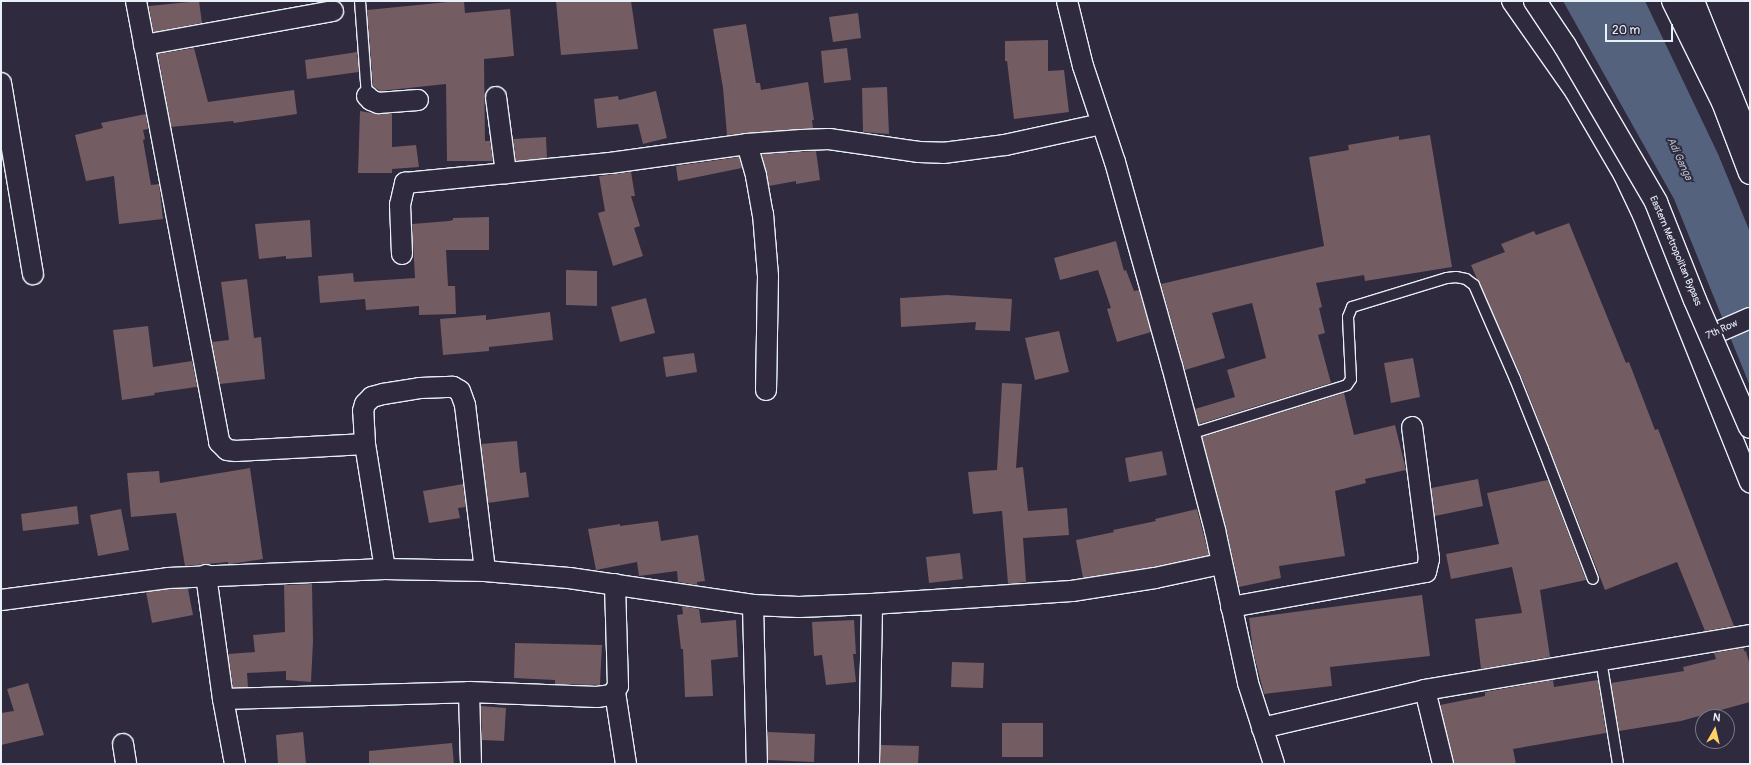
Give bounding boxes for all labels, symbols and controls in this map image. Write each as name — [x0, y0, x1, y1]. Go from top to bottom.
scale bar — [1607, 16, 1675, 42]
text: 20 m — [1612, 23, 1640, 38]
water label: Adi Ganga — [1663, 135, 1695, 183]
street label: Eastern Metropolitan Bypass — [1646, 194, 1704, 308]
street label: 7th Row — [1704, 318, 1740, 342]
north arrow — [1695, 709, 1735, 749]
text: N — [1712, 711, 1721, 725]

